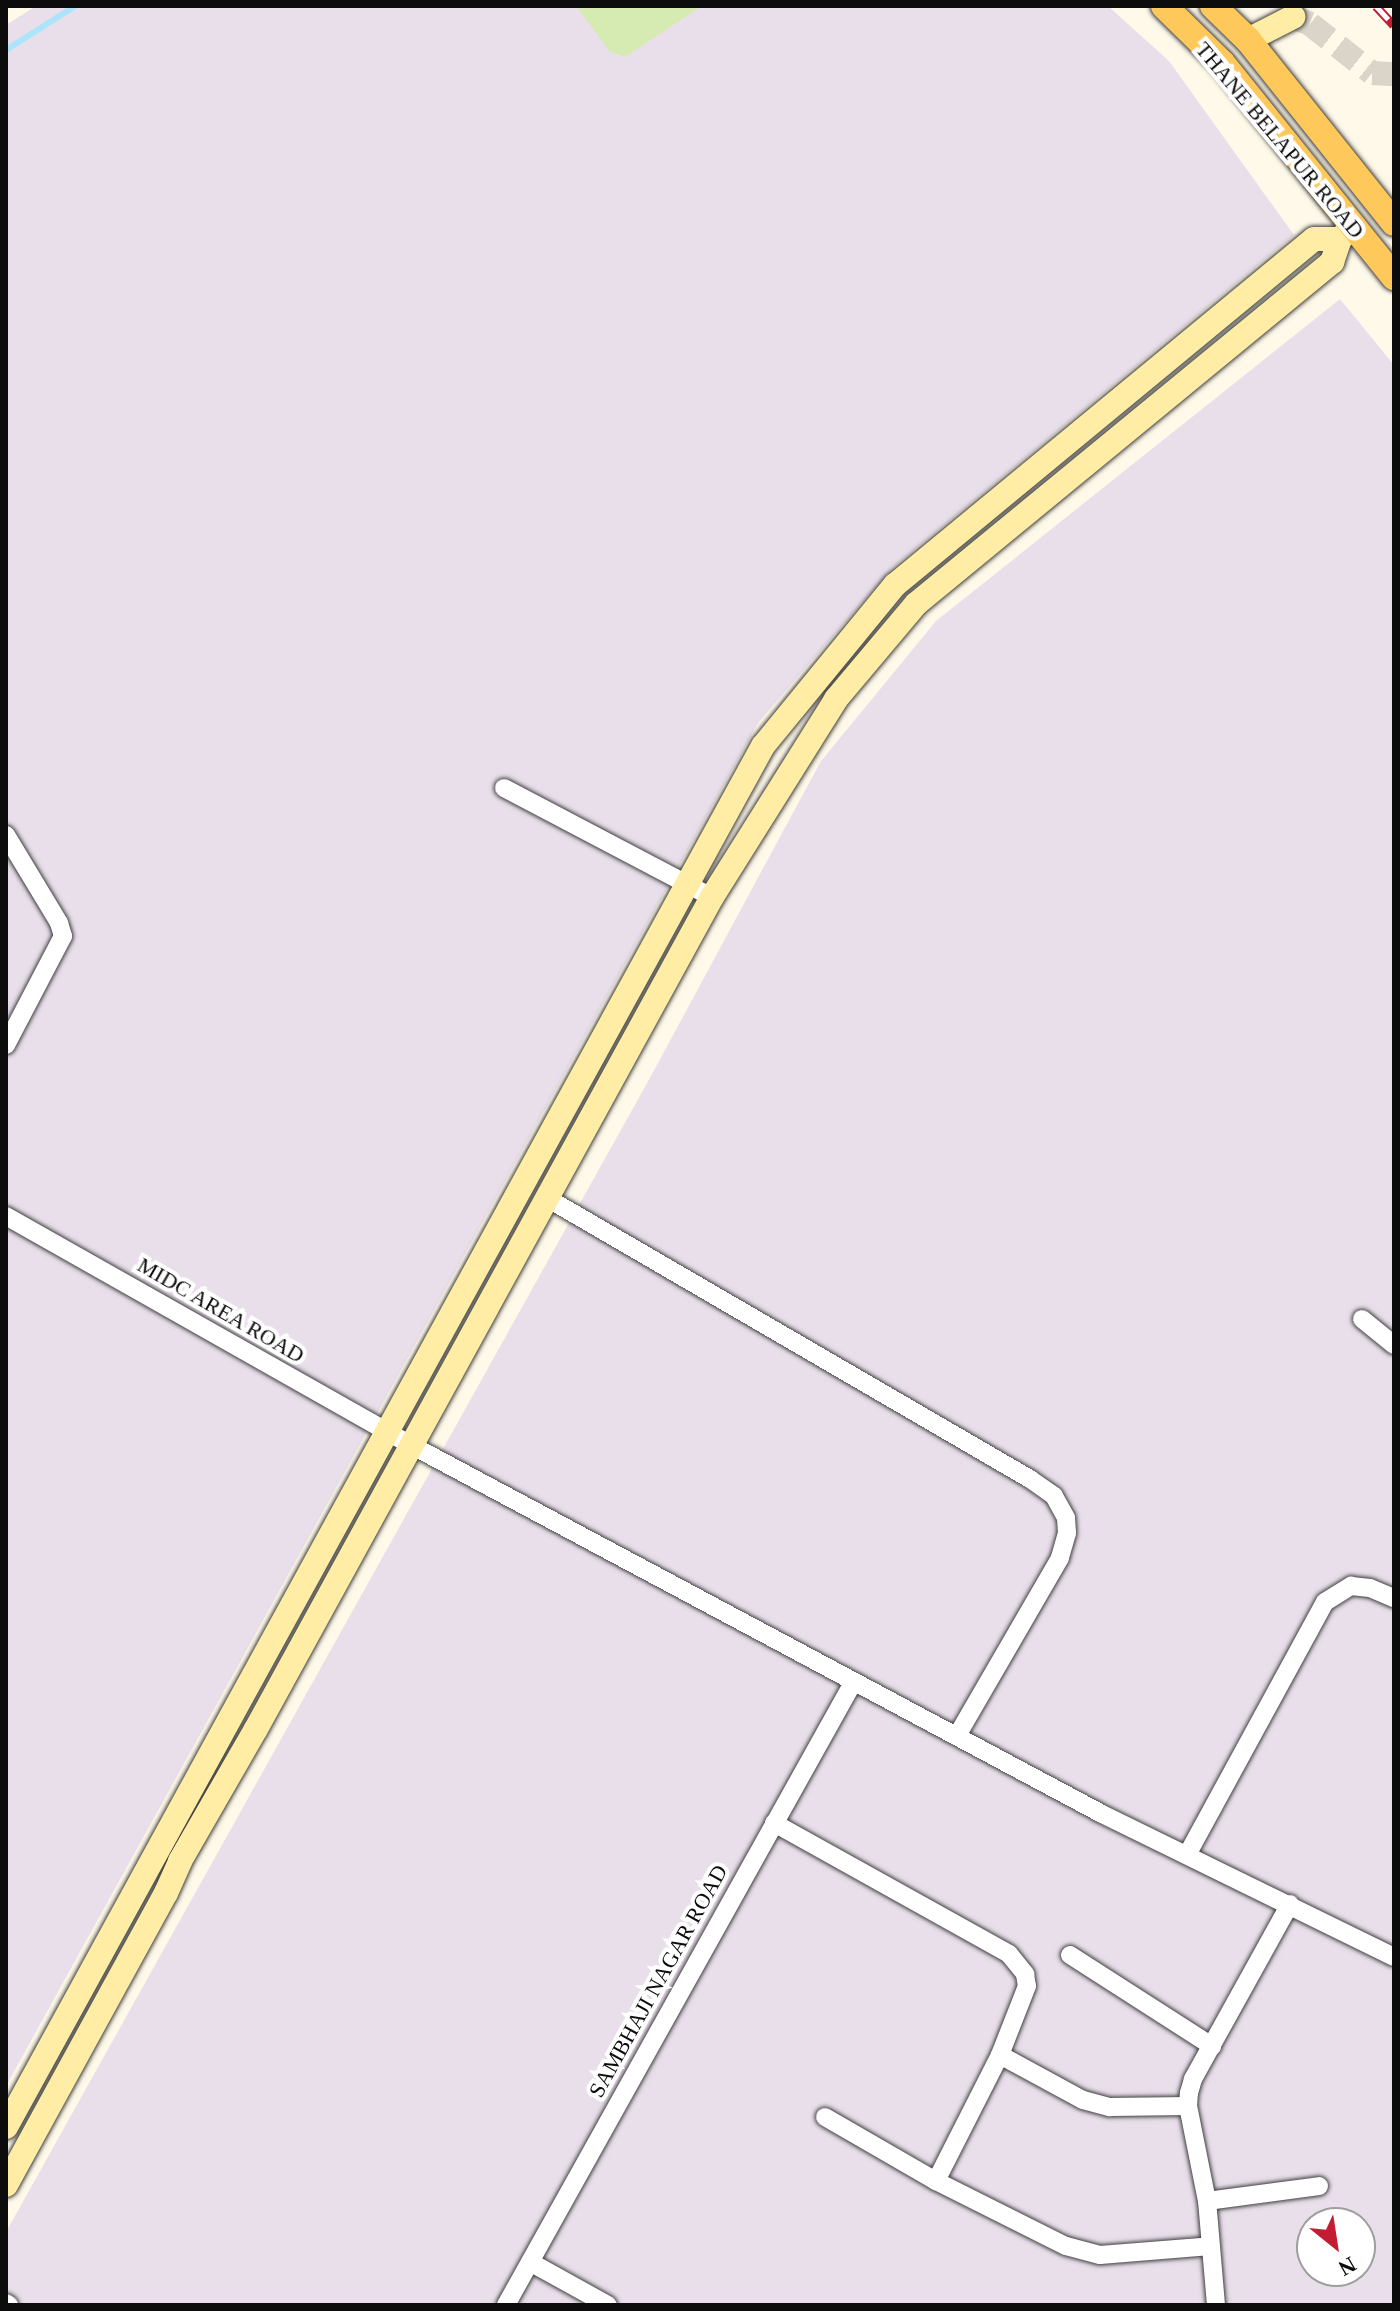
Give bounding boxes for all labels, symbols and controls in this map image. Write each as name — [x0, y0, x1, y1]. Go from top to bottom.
street label: THANE BELAPUR ROAD — [1190, 36, 1370, 244]
street label: MIDC AREA ROAD — [132, 1251, 310, 1369]
street label: SAMBHAJI NAGAR ROAD — [583, 1860, 733, 2102]
north arrow — [1296, 2207, 1376, 2287]
text: N — [1334, 2252, 1360, 2281]

